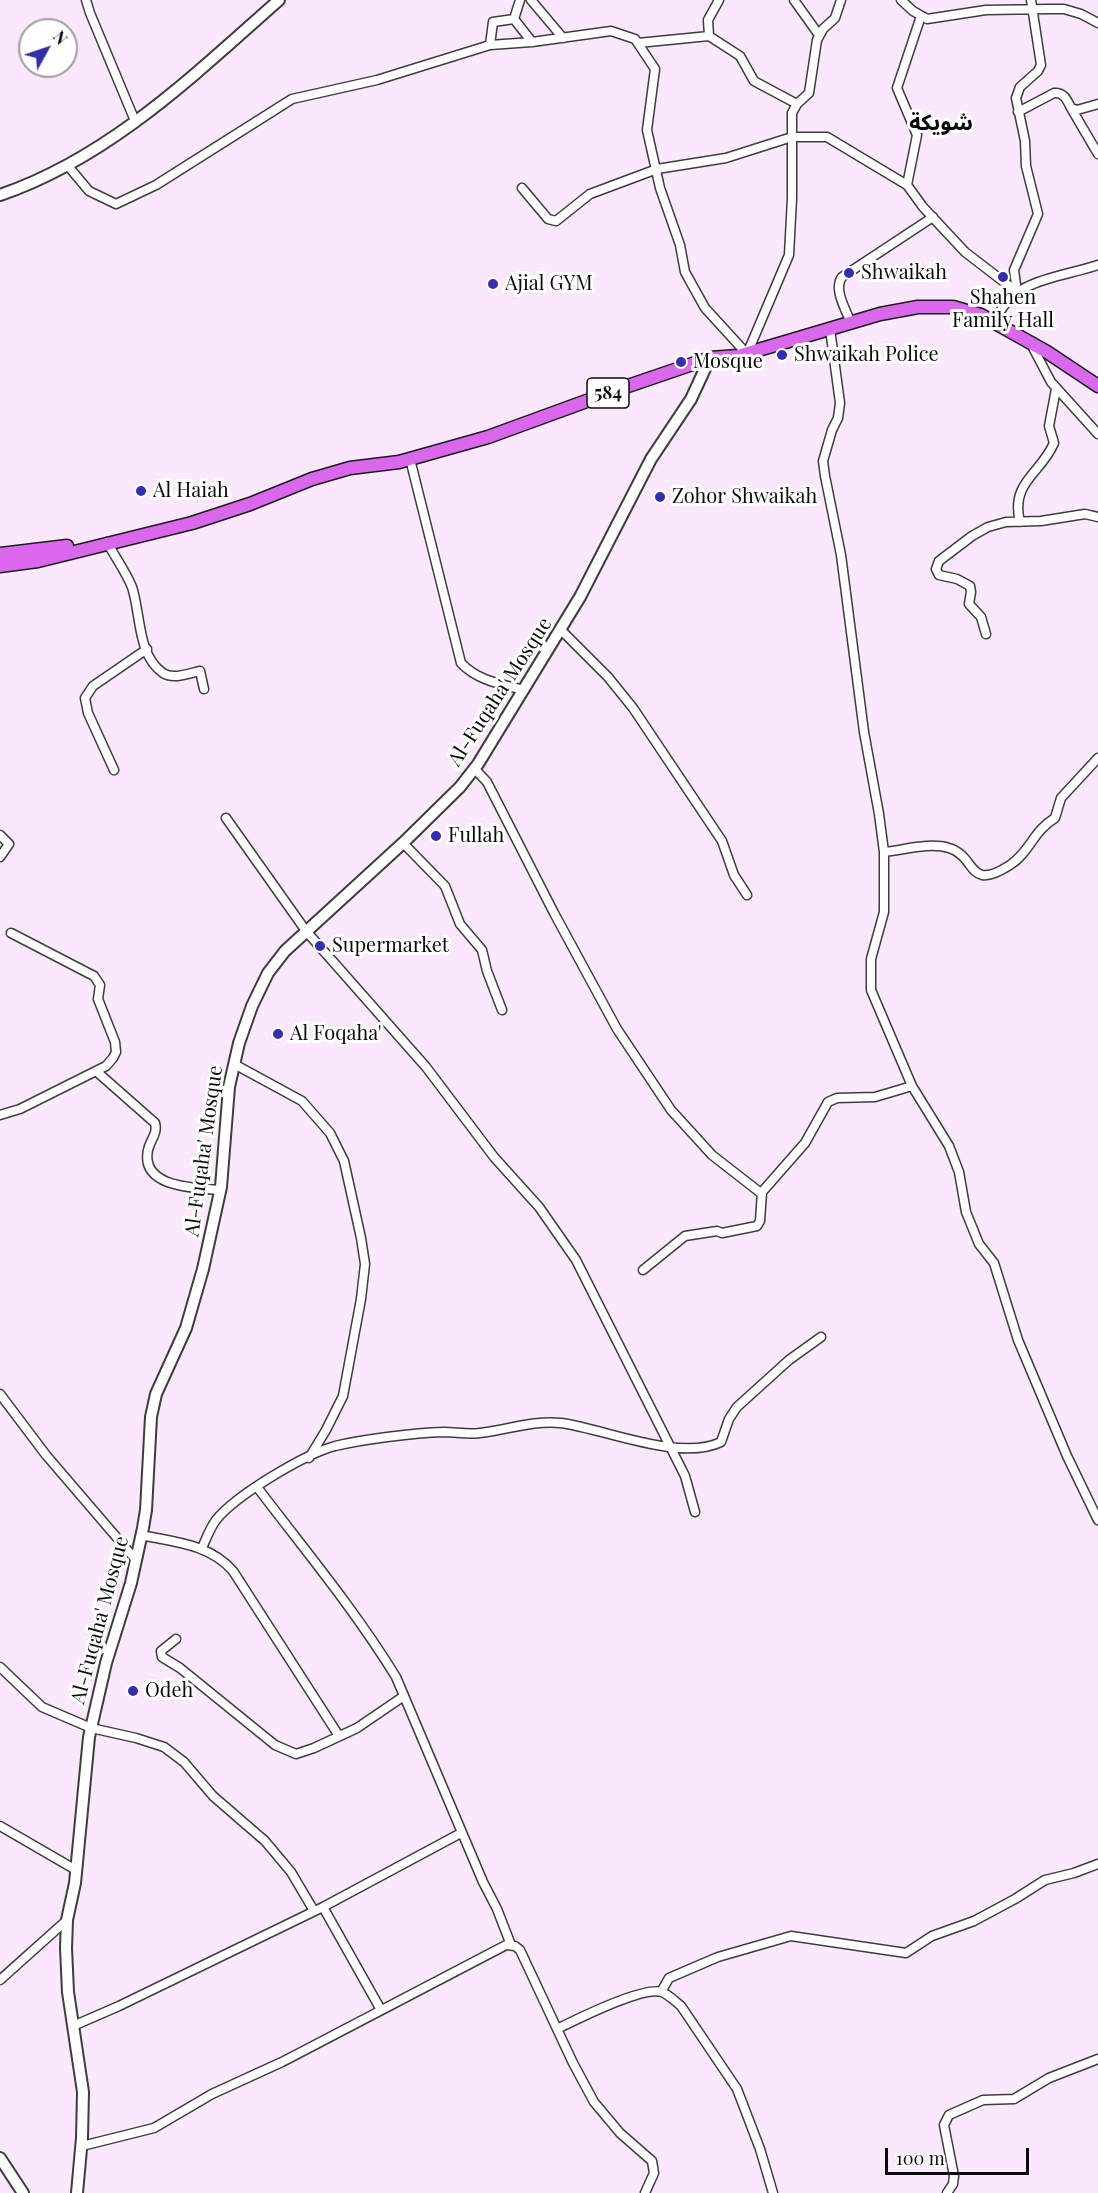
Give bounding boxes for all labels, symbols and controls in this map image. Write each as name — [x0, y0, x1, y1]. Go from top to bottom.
north arrow — [18, 18, 78, 78]
text: N — [49, 26, 72, 49]
district label: شويكة — [909, 110, 973, 136]
place label: Shwaikah — [861, 261, 947, 285]
marker: Shwaikah — [842, 266, 856, 280]
marker: Shahen Family Hall — [996, 270, 1010, 284]
place label: Ajial GYM — [505, 272, 593, 296]
marker: Ajial GYM — [486, 277, 500, 291]
place label: Shahen Family Hall — [952, 286, 1054, 333]
place label: Shwaikah Police — [794, 343, 939, 367]
marker: Shwaikah Police — [775, 348, 789, 362]
place label: Mosque — [693, 350, 763, 374]
marker: Mosque — [674, 355, 688, 369]
road number: 584 — [587, 378, 629, 408]
place label: Al Haiah — [153, 479, 229, 503]
marker: Al Haiah — [134, 484, 148, 498]
place label: Zohor Shwaikah — [672, 485, 817, 509]
marker: Zohor Shwaikah — [653, 490, 667, 504]
street label: Al-Fuqaha' Mosque — [443, 613, 557, 771]
place label: Fullah — [448, 824, 504, 848]
marker: Fullah — [429, 829, 443, 843]
place label: Supermarket — [332, 934, 449, 958]
marker: Supermarket — [313, 939, 327, 953]
place label: Al Foqaha' — [290, 1022, 381, 1046]
marker: Al Foqaha' — [271, 1027, 285, 1041]
street label: Al-Fuqaha' Mosque — [180, 1064, 228, 1238]
street label: Al-Fuqaha' Mosque — [66, 1534, 134, 1706]
place label: Odeh — [145, 1679, 193, 1703]
marker: Odeh — [126, 1684, 140, 1698]
scale bar — [888, 2136, 1032, 2174]
text: 100 m — [896, 2146, 945, 2170]

